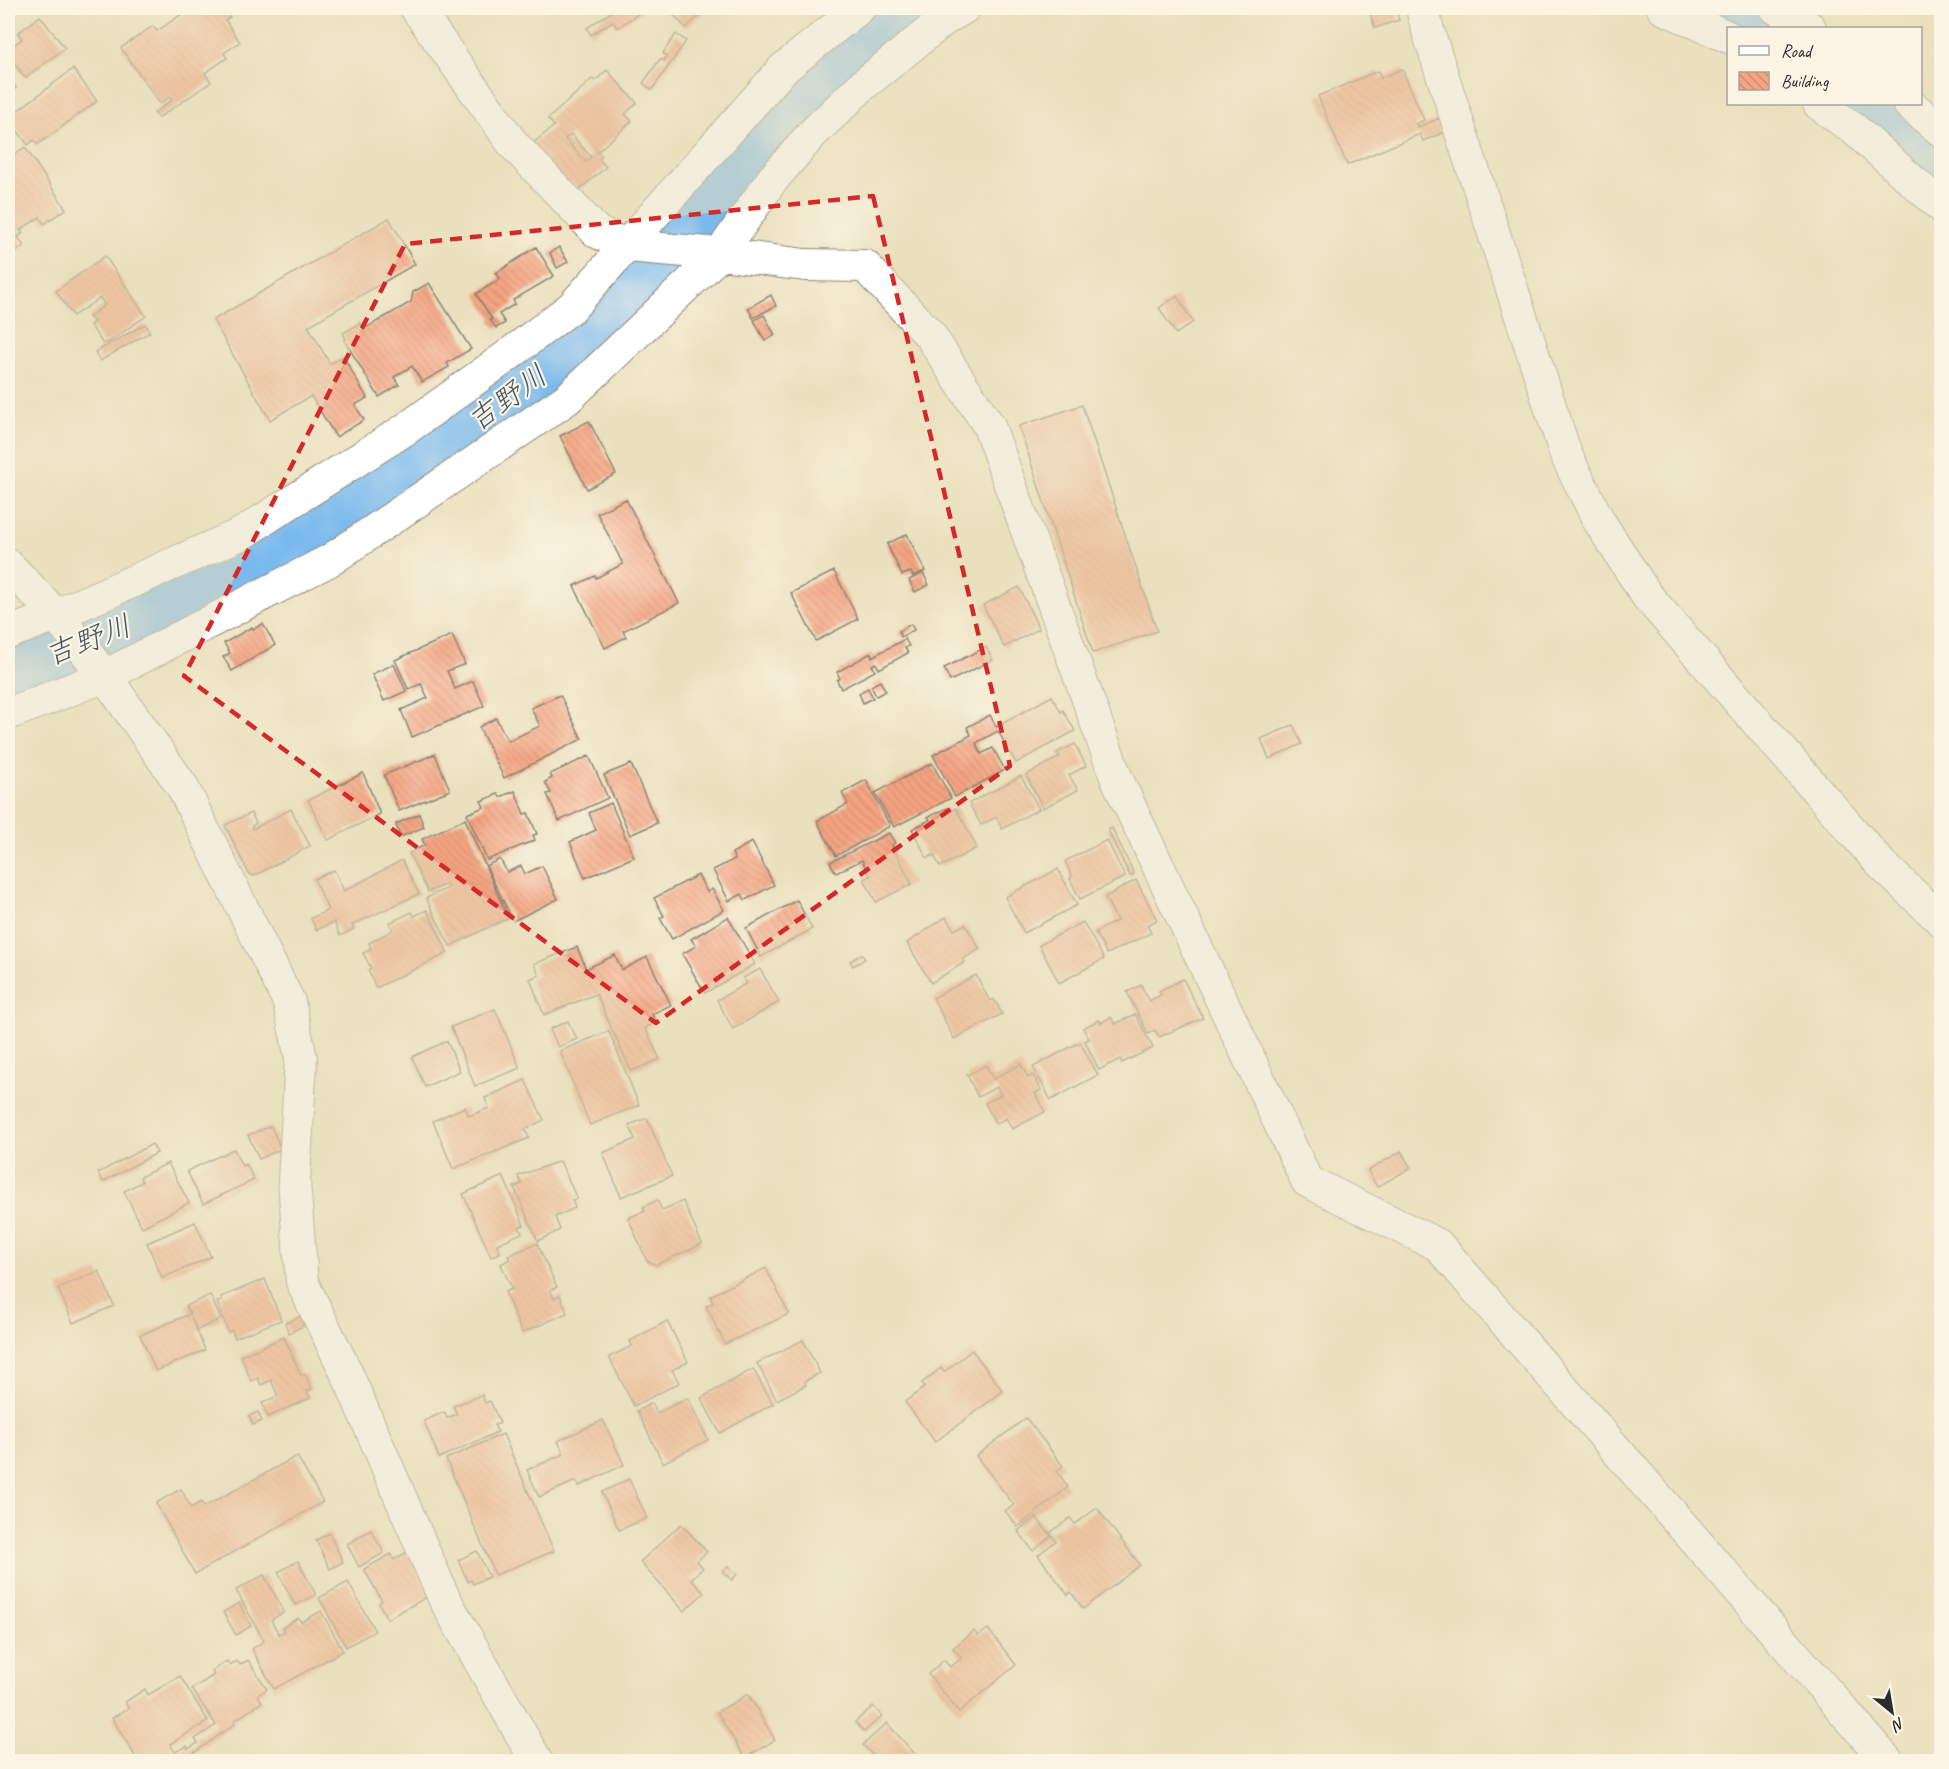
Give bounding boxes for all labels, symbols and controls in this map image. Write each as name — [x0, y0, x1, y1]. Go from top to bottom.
legend — [1727, 27, 1922, 105]
text: Road — [1781, 40, 1814, 62]
text: Building — [1781, 70, 1830, 92]
water label: 吉野川 — [459, 356, 555, 440]
water label: 吉野川 — [39, 606, 137, 674]
north arrow — [1862, 1682, 1922, 1742]
text: N — [1887, 1713, 1908, 1737]

